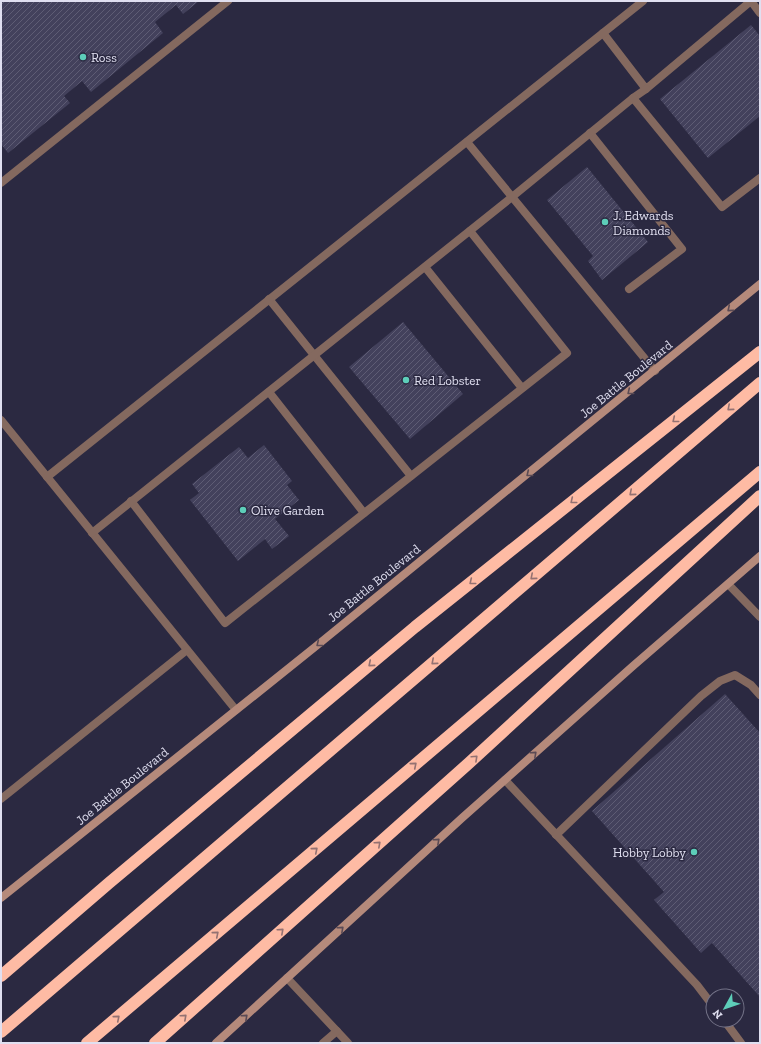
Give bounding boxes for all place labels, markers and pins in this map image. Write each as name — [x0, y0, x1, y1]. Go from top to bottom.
place label: Ross — [91, 50, 117, 65]
marker: Ross — [78, 52, 88, 62]
place label: J. Edwards Diamonds — [613, 208, 674, 238]
marker: J. Edwards Diamonds — [600, 217, 610, 227]
place label: Red Lobster — [414, 373, 481, 388]
marker: Red Lobster — [401, 375, 411, 385]
place label: Olive Garden — [251, 503, 325, 518]
marker: Olive Garden — [238, 505, 248, 515]
place label: Hobby Lobby — [613, 845, 686, 860]
marker: Hobby Lobby — [689, 847, 699, 857]

